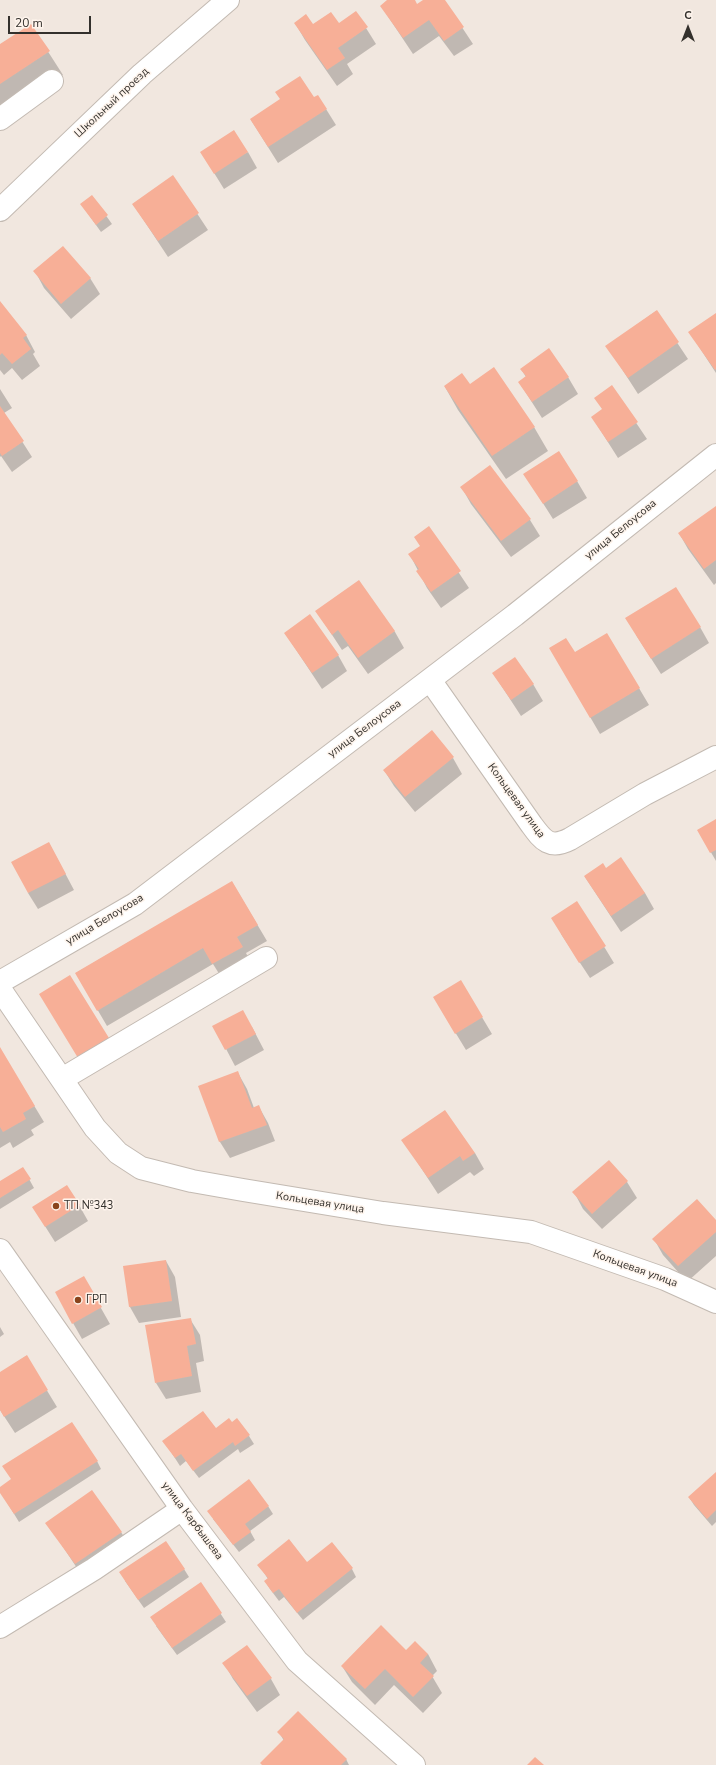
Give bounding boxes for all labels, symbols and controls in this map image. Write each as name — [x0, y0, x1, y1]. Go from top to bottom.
scale bar — [10, 8, 93, 34]
north arrow — [668, 8, 708, 48]
text: С — [684, 8, 692, 23]
text: 20 m — [15, 15, 43, 31]
street label: Школьный проезд — [72, 65, 152, 141]
street label: улица Белоусова — [583, 497, 659, 563]
street label: улица Белоусова — [326, 697, 404, 761]
street label: Кольцевая улица — [484, 761, 548, 841]
street label: улица Белоусова — [64, 892, 146, 948]
street label: Кольцевая улица — [275, 1190, 365, 1216]
place label: ТП №343 — [64, 1199, 113, 1213]
marker: ТП №343 — [51, 1201, 61, 1211]
street label: Кольцевая улица — [591, 1248, 679, 1290]
place label: ГРП — [86, 1293, 107, 1307]
marker: ГРП — [73, 1295, 83, 1305]
street label: улица Карбышева — [158, 1480, 226, 1562]

